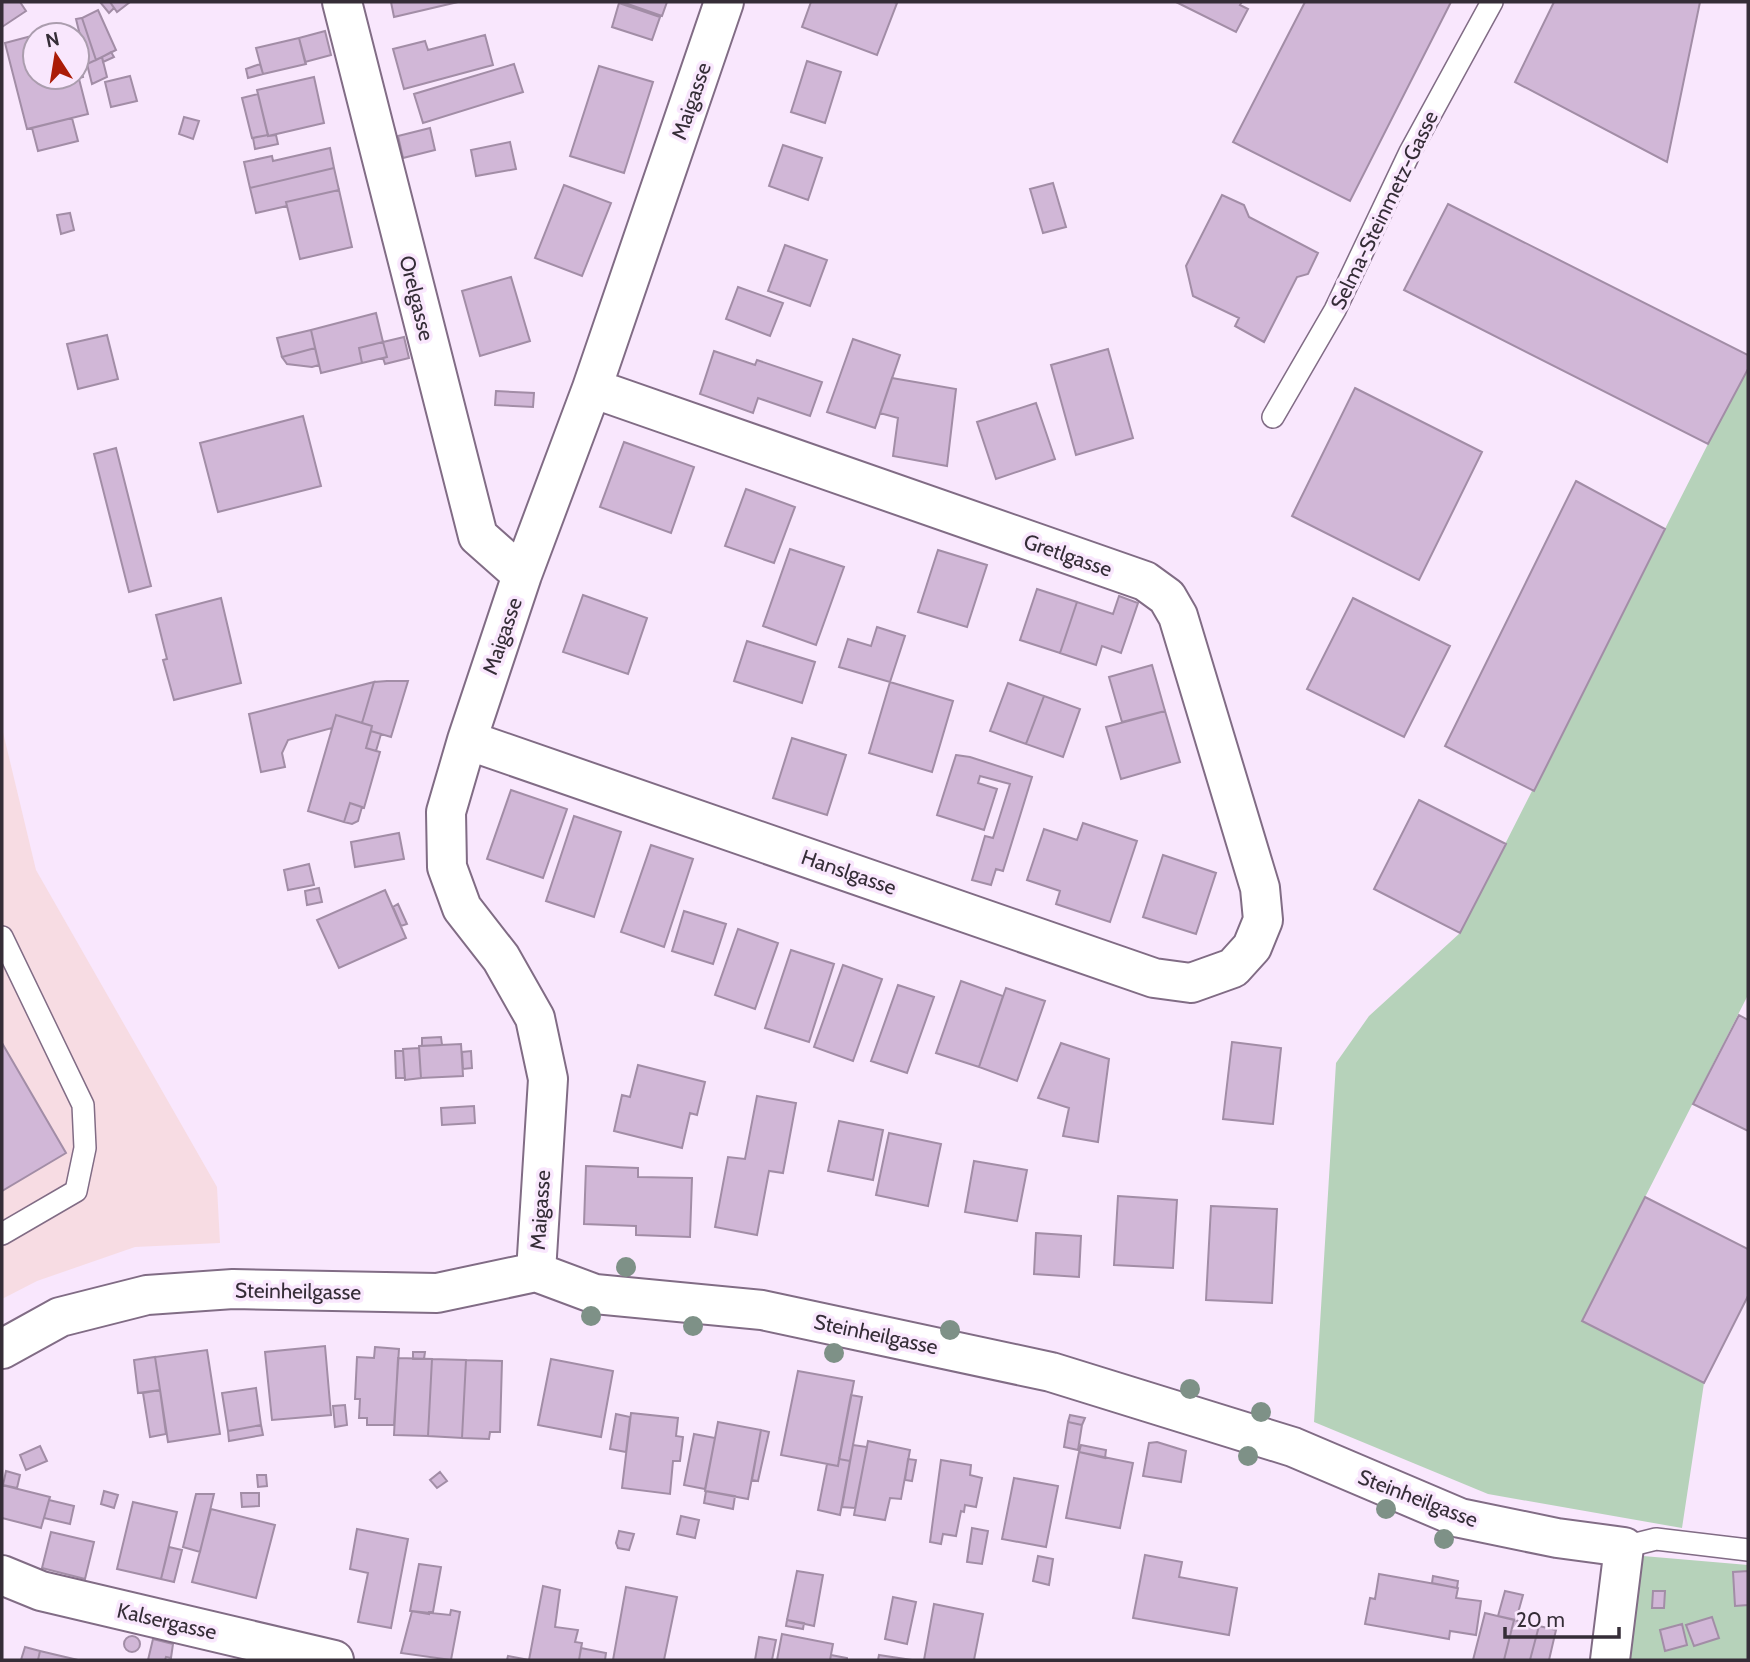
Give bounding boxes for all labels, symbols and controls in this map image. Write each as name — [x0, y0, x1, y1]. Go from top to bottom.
north arrow — [21, 21, 91, 91]
text: N — [44, 27, 62, 53]
street label: Maigasse — [666, 59, 716, 143]
street label: Selma-Steinmetz-Gasse — [1325, 106, 1443, 313]
street label: Orelgasse — [394, 253, 440, 343]
street label: Gretlgasse — [1021, 528, 1116, 582]
street label: Maigasse — [477, 594, 527, 678]
street label: Hanslgasse — [798, 844, 900, 900]
street label: Maigasse — [525, 1169, 555, 1251]
street label: Steinheilgasse — [235, 1277, 362, 1305]
street label: Steinheilgasse — [812, 1309, 941, 1359]
street label: Steinheilgasse — [1355, 1464, 1482, 1532]
scale bar — [1505, 1596, 1619, 1640]
street label: Kalsergasse — [115, 1597, 220, 1645]
text: 20 m — [1516, 1607, 1565, 1632]

